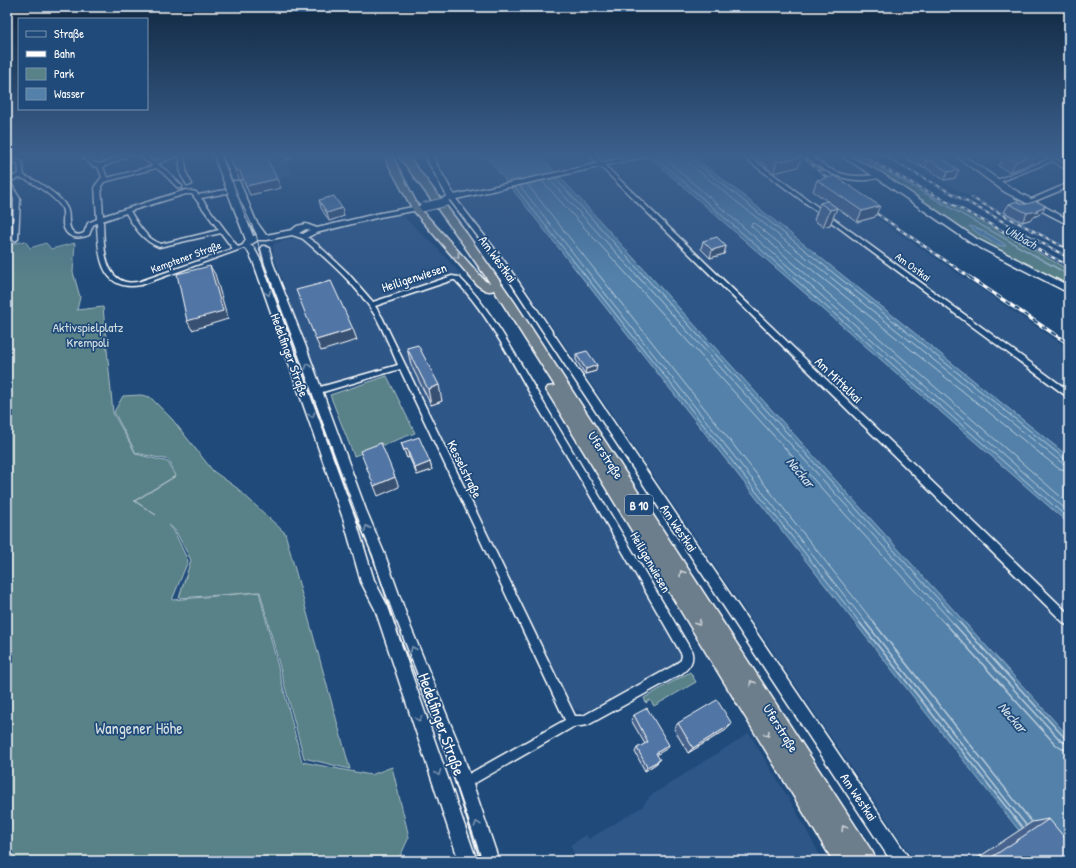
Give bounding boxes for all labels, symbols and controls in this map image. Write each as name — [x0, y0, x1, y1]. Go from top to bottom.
legend — [18, 18, 148, 110]
text: Straße — [54, 25, 84, 42]
text: Bahn — [54, 45, 75, 62]
text: Park — [54, 65, 74, 82]
text: Wasser — [54, 85, 85, 102]
water label: Uhlbach — [1002, 221, 1041, 253]
street label: Am Westkai — [475, 232, 521, 286]
street label: Kemptener Straße — [149, 238, 224, 276]
street label: Am Ostkai — [892, 249, 934, 285]
one-way arrow — [452, 251, 459, 258]
street label: Heiligenwiesen — [379, 258, 449, 296]
one-way arrow — [263, 289, 272, 296]
street label: Hedelfinger Straße — [267, 311, 313, 399]
park label: Aktivspielplatz Krempoli — [53, 318, 124, 351]
street label: Am Mittelkai — [811, 353, 867, 407]
one-way arrow — [304, 363, 313, 370]
one-way arrow — [307, 412, 316, 419]
street label: Uferstraße — [584, 428, 628, 482]
street label: Kesselstraße — [443, 437, 487, 501]
water label: Neckar — [782, 452, 821, 493]
road number: B 10 — [625, 495, 653, 515]
street label: Am Westkai — [656, 500, 702, 556]
one-way arrow — [364, 524, 372, 532]
street label: Heiligenwiesen — [626, 528, 676, 596]
one-way arrow — [680, 570, 687, 577]
one-way arrow — [693, 619, 700, 626]
one-way arrow — [410, 646, 418, 654]
street label: Hedelfinger Straße — [413, 670, 471, 779]
one-way arrow — [749, 680, 757, 687]
water label: Neckar — [994, 698, 1033, 738]
street label: Uferstraße — [759, 700, 803, 756]
one-way arrow — [415, 715, 423, 722]
park label: Wangener Höhe — [95, 717, 183, 739]
one-way arrow — [762, 730, 769, 737]
street label: Am Westkai — [836, 769, 882, 825]
one-way arrow — [433, 770, 441, 777]
one-way arrow — [474, 821, 482, 828]
one-way arrow — [841, 825, 849, 832]

